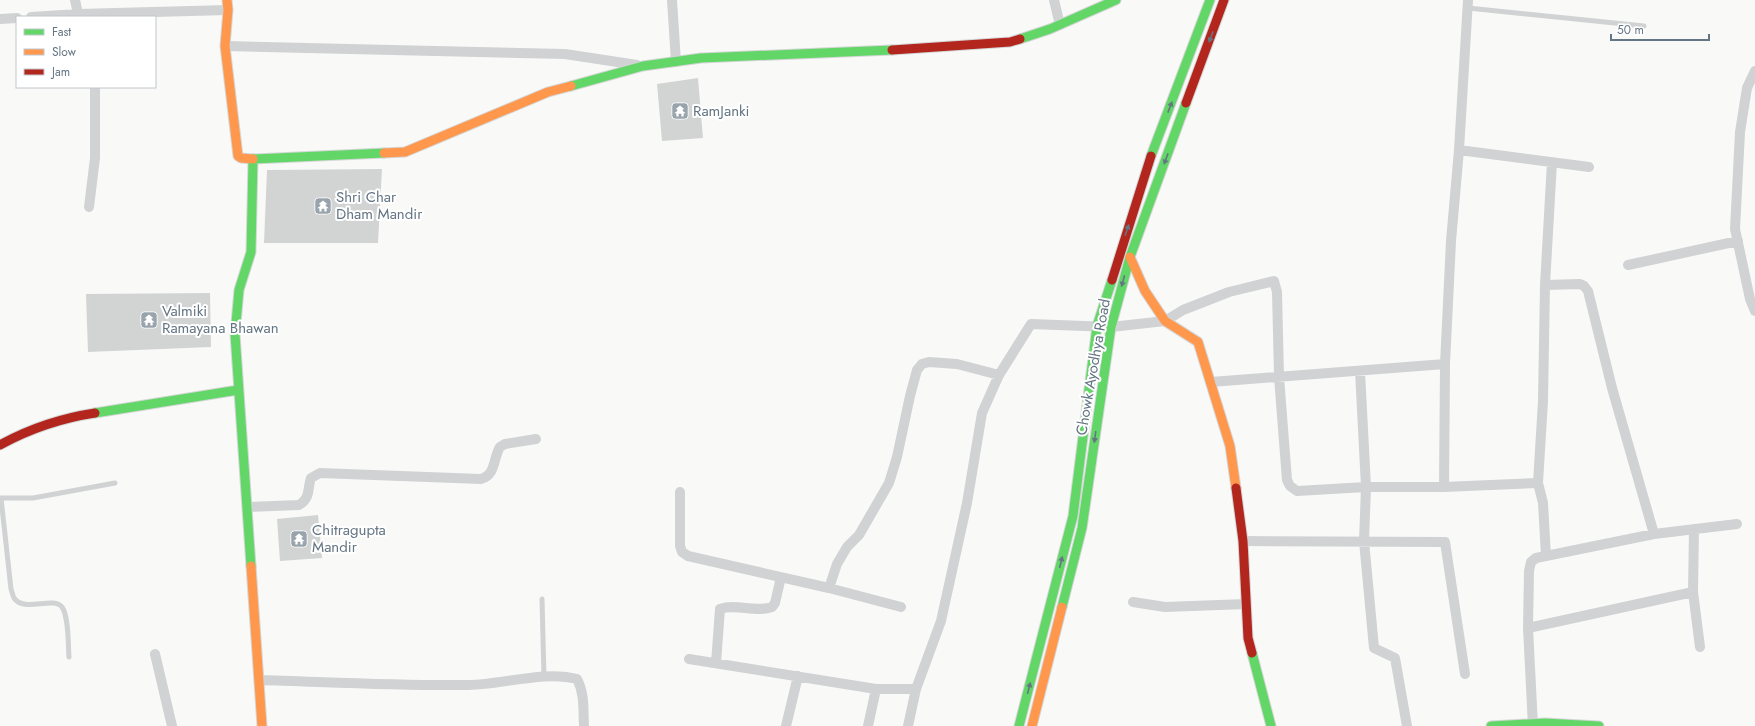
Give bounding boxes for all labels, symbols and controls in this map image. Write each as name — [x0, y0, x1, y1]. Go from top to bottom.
legend — [16, 16, 156, 88]
scale bar — [1611, 16, 1709, 42]
text: 50 m — [1617, 21, 1644, 39]
text: Fast — [52, 23, 71, 41]
one-way arrow — [1207, 31, 1213, 43]
text: Slow — [52, 43, 77, 61]
text: Jam — [50, 63, 70, 81]
place label: RamJanki — [693, 100, 750, 122]
temple icon: RamJanki — [670, 101, 690, 121]
one-way arrow — [1167, 101, 1173, 113]
one-way arrow — [1163, 153, 1169, 165]
place label: Shri Char Dham Mandir — [336, 186, 423, 225]
temple icon: Shri Char Dham Mandir — [313, 196, 333, 216]
one-way arrow — [1124, 224, 1130, 236]
one-way arrow — [1120, 276, 1126, 288]
street label: Chowk Ayodhya Road — [1070, 297, 1116, 437]
place label: Valmiki Ramayana Bhawan — [162, 300, 279, 339]
temple icon: Valmiki Ramayana Bhawan — [139, 310, 159, 330]
one-way arrow — [1092, 430, 1098, 443]
place label: Chitragupta Mandir — [312, 519, 386, 558]
temple icon: Chitragupta Mandir — [289, 529, 309, 549]
one-way arrow — [1058, 556, 1064, 568]
one-way arrow — [1026, 682, 1032, 694]

